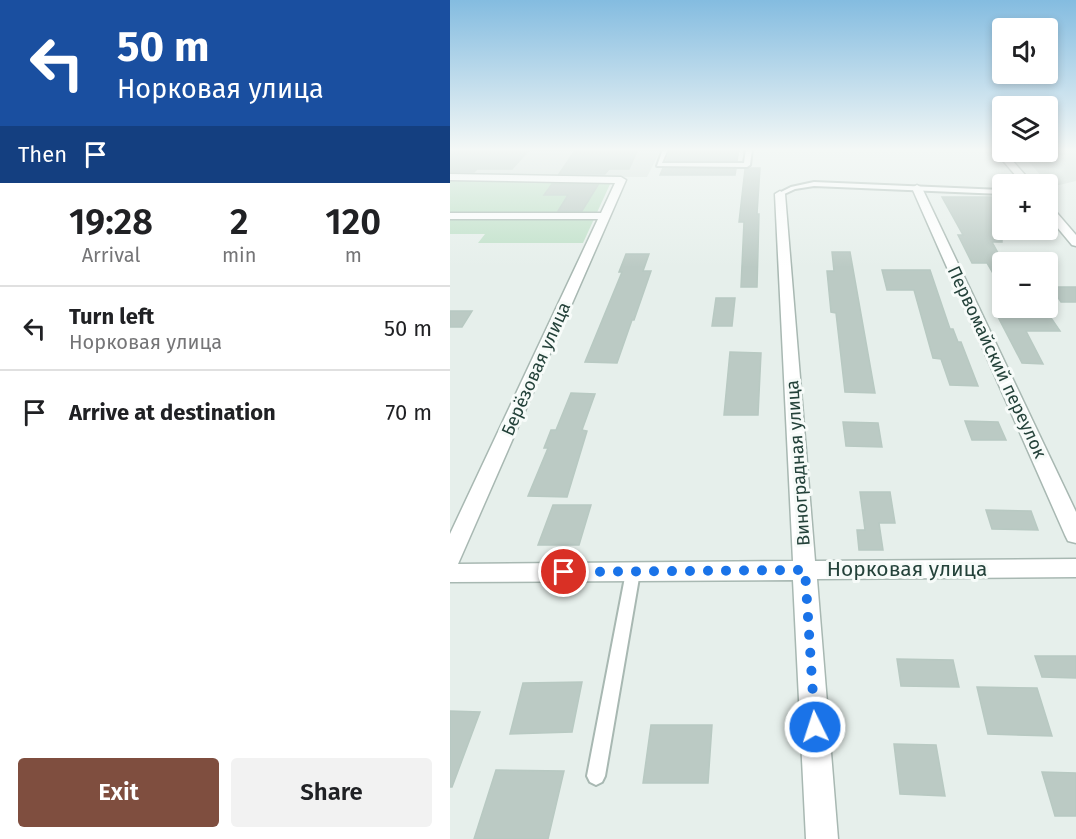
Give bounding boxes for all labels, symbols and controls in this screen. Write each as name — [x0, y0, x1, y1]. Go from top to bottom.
map controls — [992, 18, 1058, 318]
button: sound — [992, 18, 1058, 84]
text: 50 m — [117, 22, 210, 72]
icon: left — [18, 24, 96, 102]
text: Норковая улица — [117, 73, 324, 105]
button: layers — [992, 96, 1058, 162]
icon: arrive — [79, 138, 112, 171]
text: Then — [18, 141, 67, 168]
button: + — [992, 174, 1058, 240]
text: 19:28 — [69, 200, 153, 244]
text: 2 — [230, 200, 248, 244]
text: 120 — [325, 200, 381, 244]
text: Arrival — [82, 243, 140, 267]
text: min — [222, 243, 256, 267]
text: m — [345, 243, 362, 267]
button: − — [992, 252, 1058, 318]
street label: Первомайский переулок — [943, 262, 1052, 462]
street label: Берёзовая улица — [497, 299, 575, 439]
text: Turn left — [69, 303, 154, 330]
icon: left — [18, 312, 51, 345]
text: 50 m — [384, 315, 432, 342]
text: Норковая улица — [69, 330, 222, 354]
street label: Виноградная улица — [781, 379, 815, 547]
icon: arrive — [18, 396, 51, 429]
text: Arrive at destination — [69, 399, 276, 426]
text: 70 m — [386, 399, 432, 426]
pin — [538, 546, 589, 597]
icon: arrive — [547, 555, 580, 588]
street label: Норковая улица — [827, 556, 987, 582]
position arrow — [783, 695, 847, 759]
button: Exit — [18, 758, 219, 827]
button: Share — [231, 758, 432, 827]

